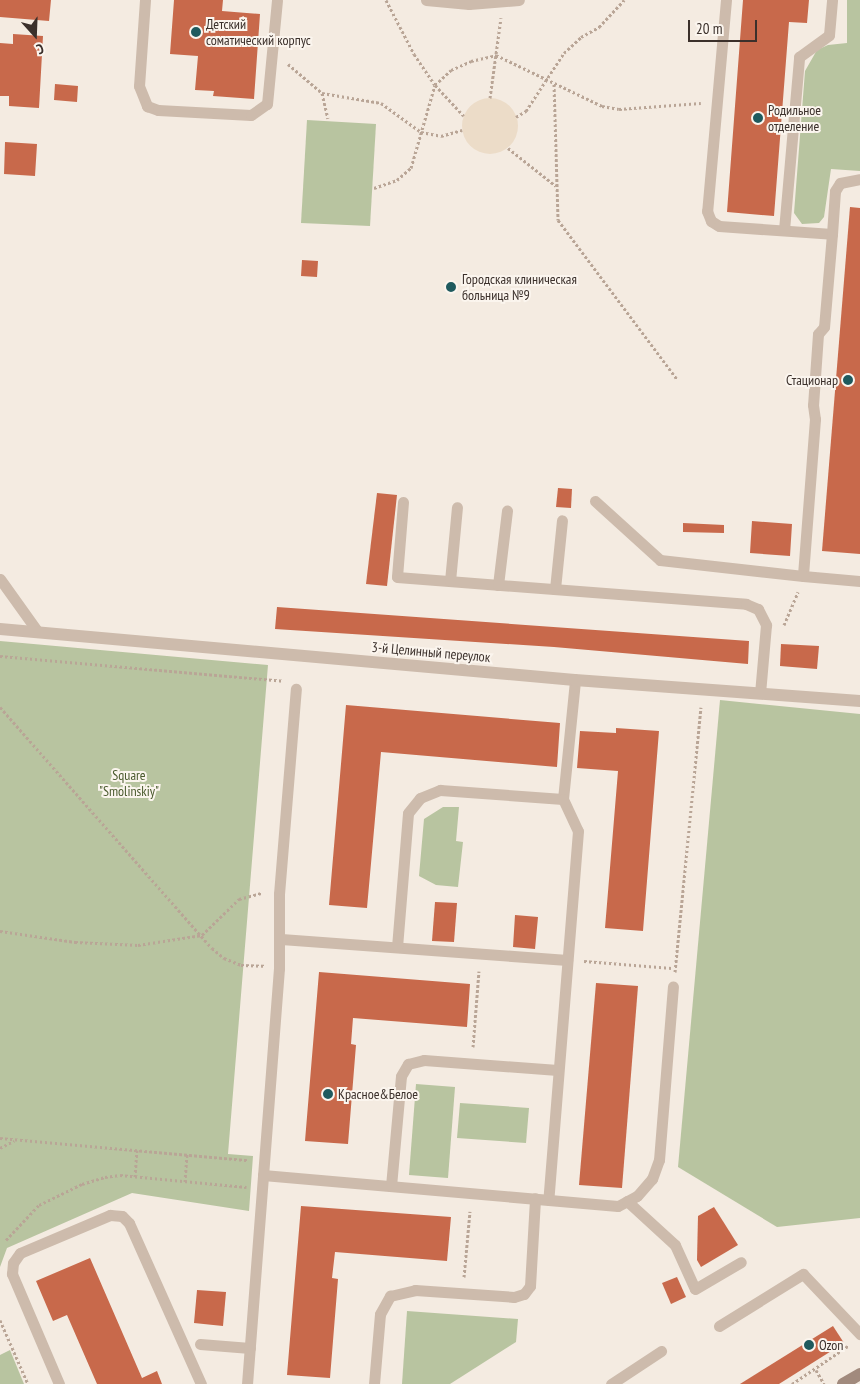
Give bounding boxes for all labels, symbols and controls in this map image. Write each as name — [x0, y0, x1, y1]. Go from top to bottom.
north arrow — [10, 10, 60, 60]
scale bar — [690, 10, 759, 42]
place label: Детский соматический корпус — [206, 16, 311, 48]
text: 20 m — [696, 19, 722, 38]
marker: Детский соматический корпус — [190, 26, 202, 38]
text: С — [34, 40, 46, 59]
place label: Родильное отделение — [768, 102, 821, 134]
marker: Родильное отделение — [752, 112, 764, 124]
place label: Городская клиническая больница №9 — [462, 271, 577, 304]
marker: Городская клиническая больница №9 — [444, 280, 458, 294]
place label: Стационар — [786, 372, 838, 388]
marker: Стационар — [842, 374, 854, 386]
street label: 3-й Целинный переулок — [371, 638, 491, 666]
park label: Square "Smolinskiy" — [99, 767, 159, 800]
place label: Красное&Белое — [338, 1086, 418, 1102]
marker: Красное&Белое — [322, 1088, 334, 1100]
place label: Ozon — [819, 1337, 844, 1353]
marker: Ozon — [803, 1339, 815, 1351]

